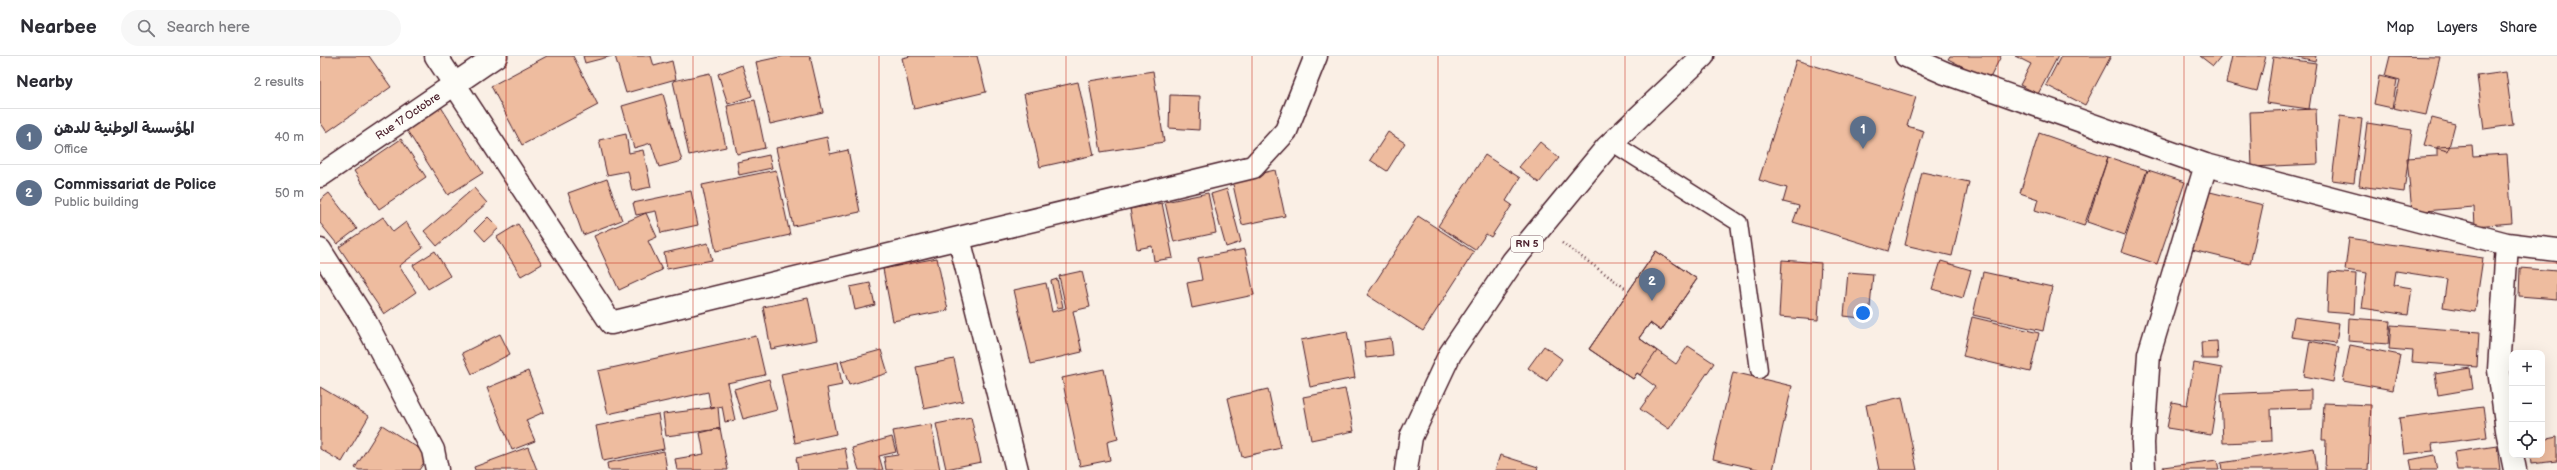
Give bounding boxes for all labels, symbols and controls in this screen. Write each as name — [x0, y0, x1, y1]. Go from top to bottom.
search box — [121, 10, 401, 46]
text: Nearbee — [20, 16, 97, 39]
icon: search — [135, 17, 157, 39]
text: Search here — [167, 18, 250, 37]
text: Map — [2386, 19, 2414, 36]
text: Layers — [2436, 19, 2478, 36]
text: Share — [2500, 19, 2537, 36]
text: Nearby — [16, 72, 73, 92]
text: 2 results — [254, 74, 304, 90]
street label: Rue 17 Octobre — [373, 89, 443, 142]
pin: 1 — [1850, 116, 1876, 149]
text: المؤسسة الوطنية للدهن — [54, 119, 194, 138]
text: 1 — [26, 129, 32, 145]
text: 40 m — [274, 129, 304, 145]
text: Office — [54, 141, 88, 157]
text: Commissariat de Police — [54, 175, 216, 194]
text: 2 — [25, 185, 33, 201]
text: 50 m — [275, 185, 304, 201]
text: Public building — [54, 194, 139, 210]
road number: RN 5 — [1511, 236, 1543, 252]
pin: 2 — [1639, 268, 1665, 301]
your location — [1853, 303, 1873, 323]
map controls — [2509, 350, 2545, 458]
button: + — [2509, 350, 2545, 386]
button: − — [2509, 386, 2545, 422]
button: locate — [2509, 422, 2545, 458]

